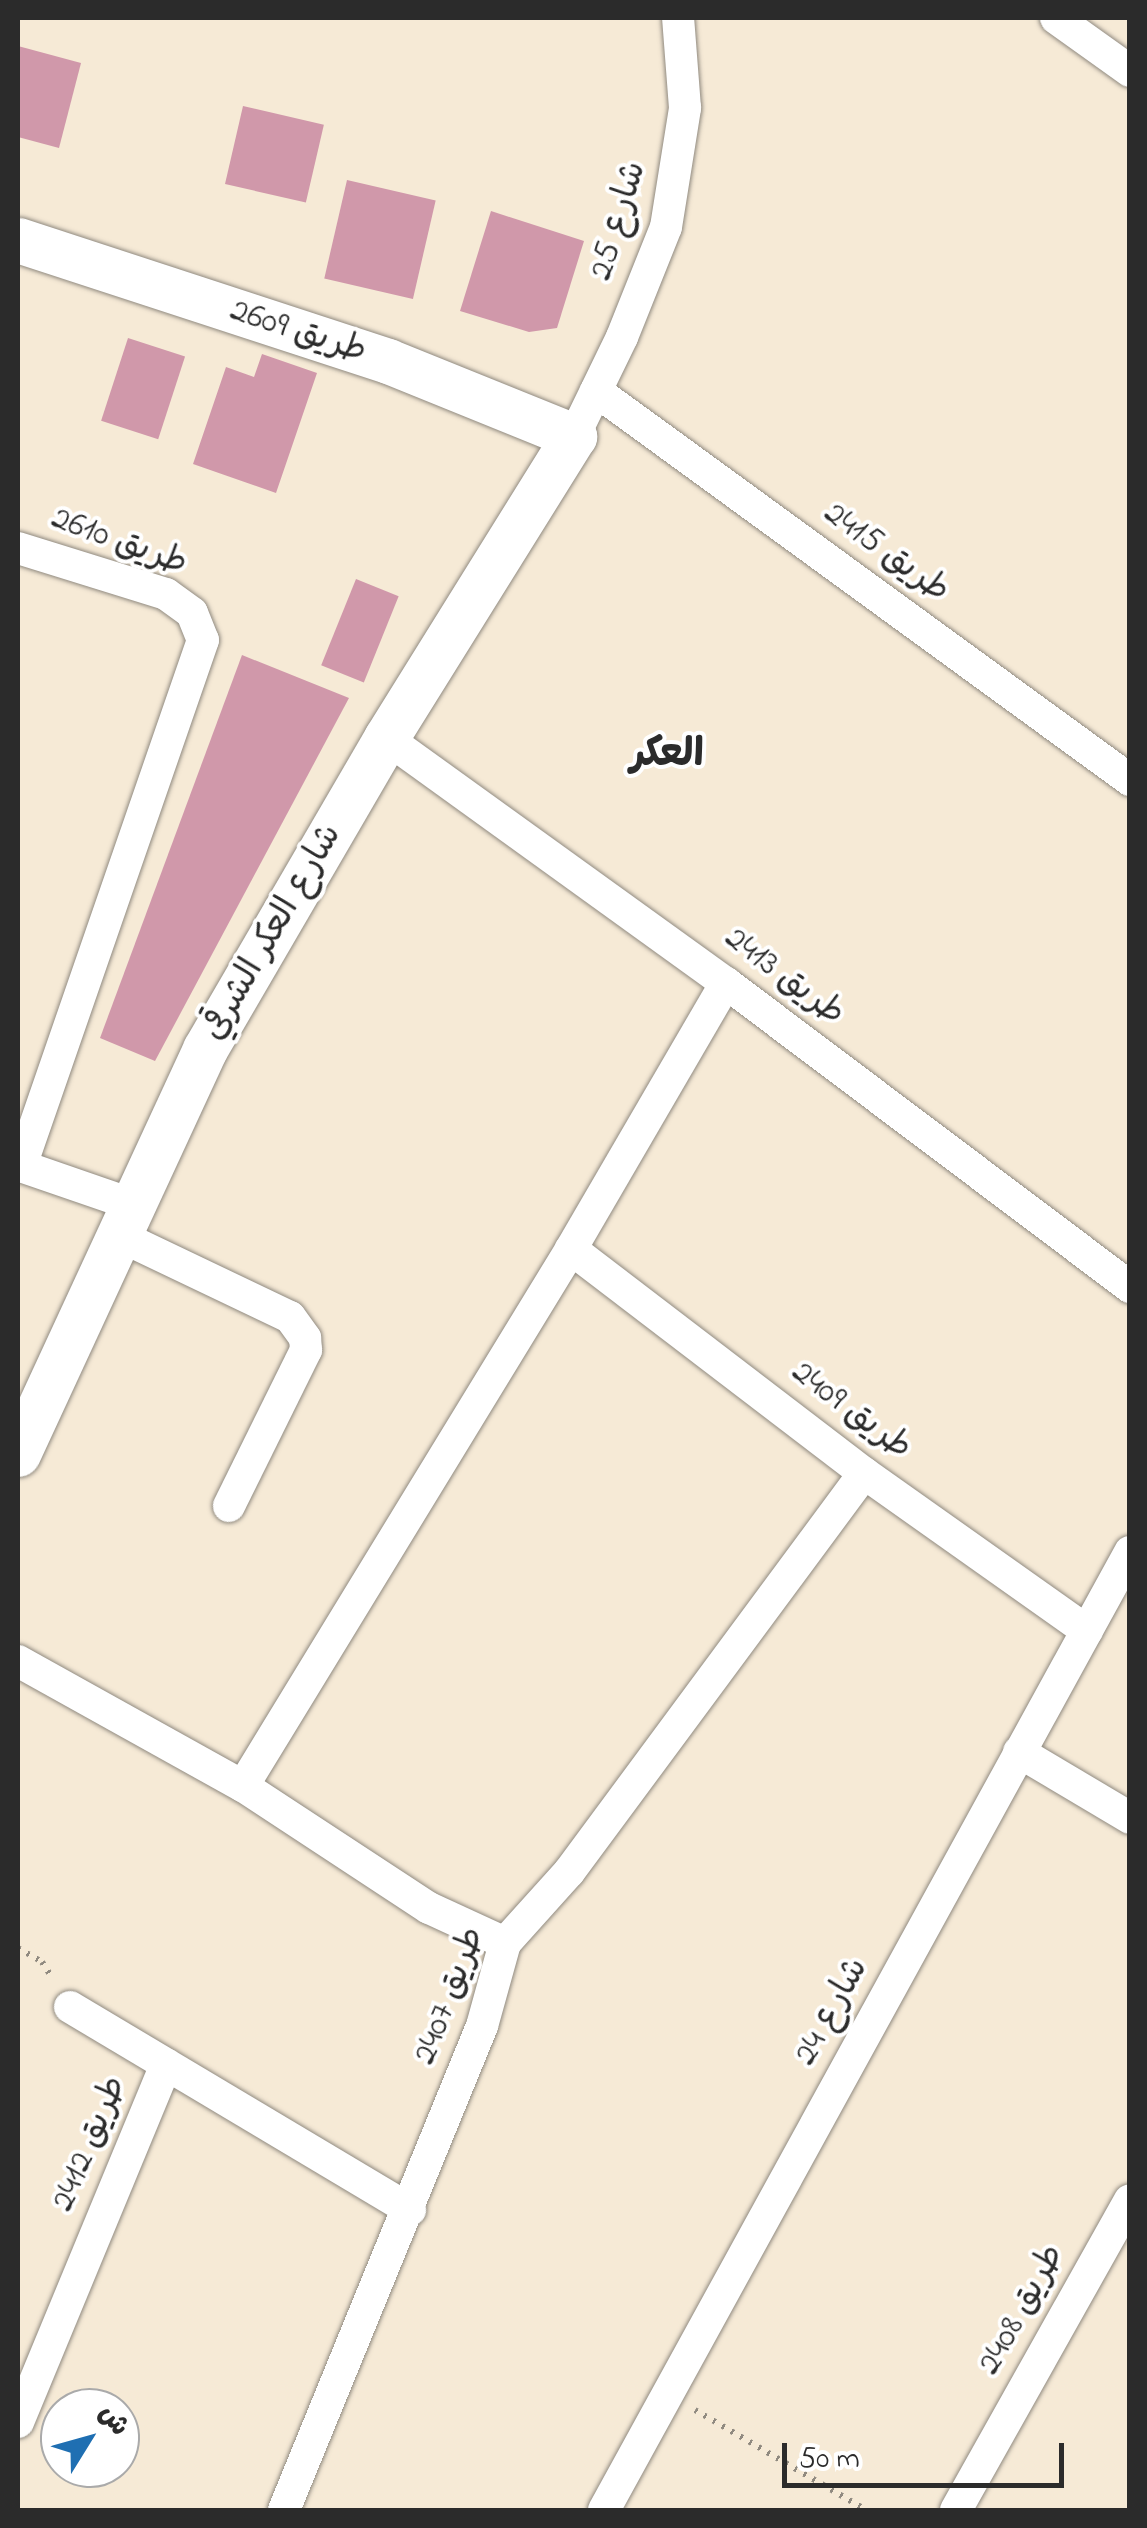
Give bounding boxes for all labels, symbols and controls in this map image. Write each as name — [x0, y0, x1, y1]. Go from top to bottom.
street label: شارع 25 — [581, 157, 657, 285]
street label: طريق 2609 — [225, 290, 371, 374]
street label: طريق 2415 — [815, 493, 957, 613]
street label: طريق 2610 — [45, 498, 193, 586]
district label: العكر — [630, 732, 704, 780]
street label: شارع العكر الشرقي — [194, 817, 352, 1049]
street label: طريق 2413 — [716, 918, 852, 1036]
street label: طريق 2409 — [783, 1352, 919, 1470]
street label: طريق 2407 — [405, 1921, 495, 2071]
street label: شارع 24 — [785, 1951, 879, 2073]
street label: طريق 2412 — [43, 2070, 137, 2218]
street label: طريق 2408 — [969, 2238, 1075, 2382]
north arrow — [40, 2388, 140, 2488]
text: ش — [87, 2396, 138, 2445]
scale bar — [787, 2423, 1070, 2485]
text: 50 m — [799, 2438, 860, 2482]

